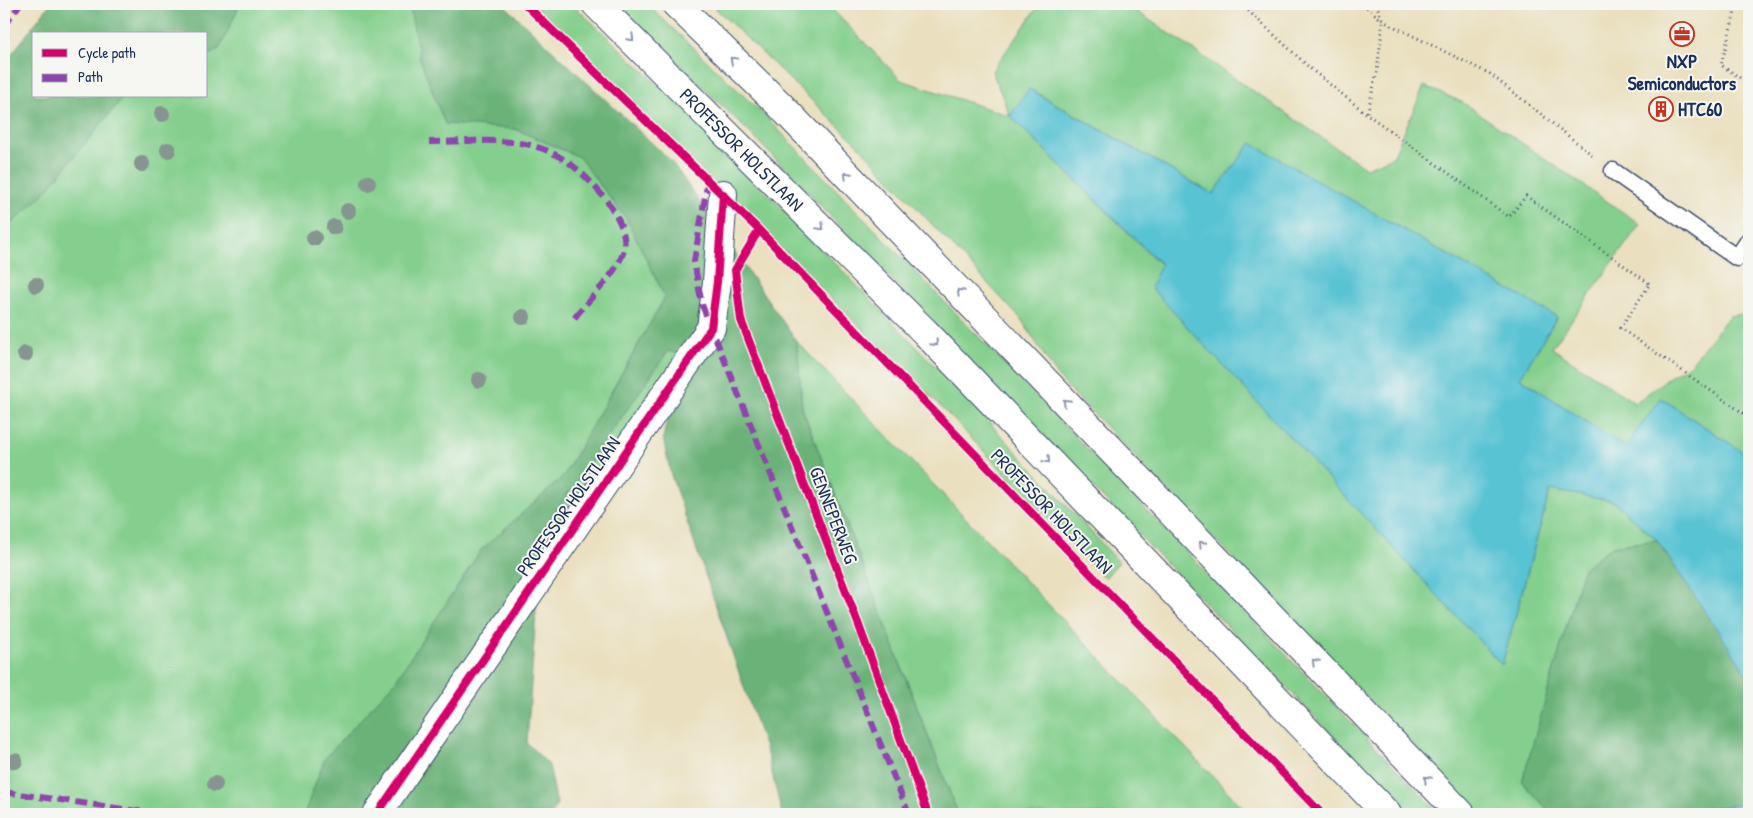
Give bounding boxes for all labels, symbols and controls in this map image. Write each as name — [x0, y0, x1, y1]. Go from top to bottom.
office icon: NXP Semiconductors — [1669, 21, 1695, 47]
legend — [32, 32, 208, 98]
one-way arrow — [625, 32, 634, 41]
text: Cycle path — [78, 42, 136, 63]
place label: NXP Semiconductors — [1628, 48, 1737, 96]
one-way arrow — [730, 57, 739, 66]
text: Path — [78, 66, 103, 87]
street label: PROFESSOR HOLSTLAAN — [674, 82, 809, 217]
building icon: HTC60 — [1648, 96, 1674, 122]
place label: HTC60 — [1678, 96, 1723, 122]
one-way arrow — [844, 172, 853, 181]
one-way arrow — [815, 221, 824, 230]
one-way arrow — [957, 289, 966, 298]
one-way arrow — [929, 337, 938, 346]
one-way arrow — [1062, 399, 1071, 408]
street label: PROFESSOR HOLSTLAAN — [510, 431, 626, 581]
street label: PROFESSOR HOLSTLAAN — [985, 443, 1119, 579]
one-way arrow — [1041, 455, 1050, 464]
street label: GENNEPERWEG — [804, 463, 864, 567]
one-way arrow — [1199, 541, 1208, 550]
one-way arrow — [1312, 658, 1321, 667]
one-way arrow — [1424, 776, 1433, 785]

